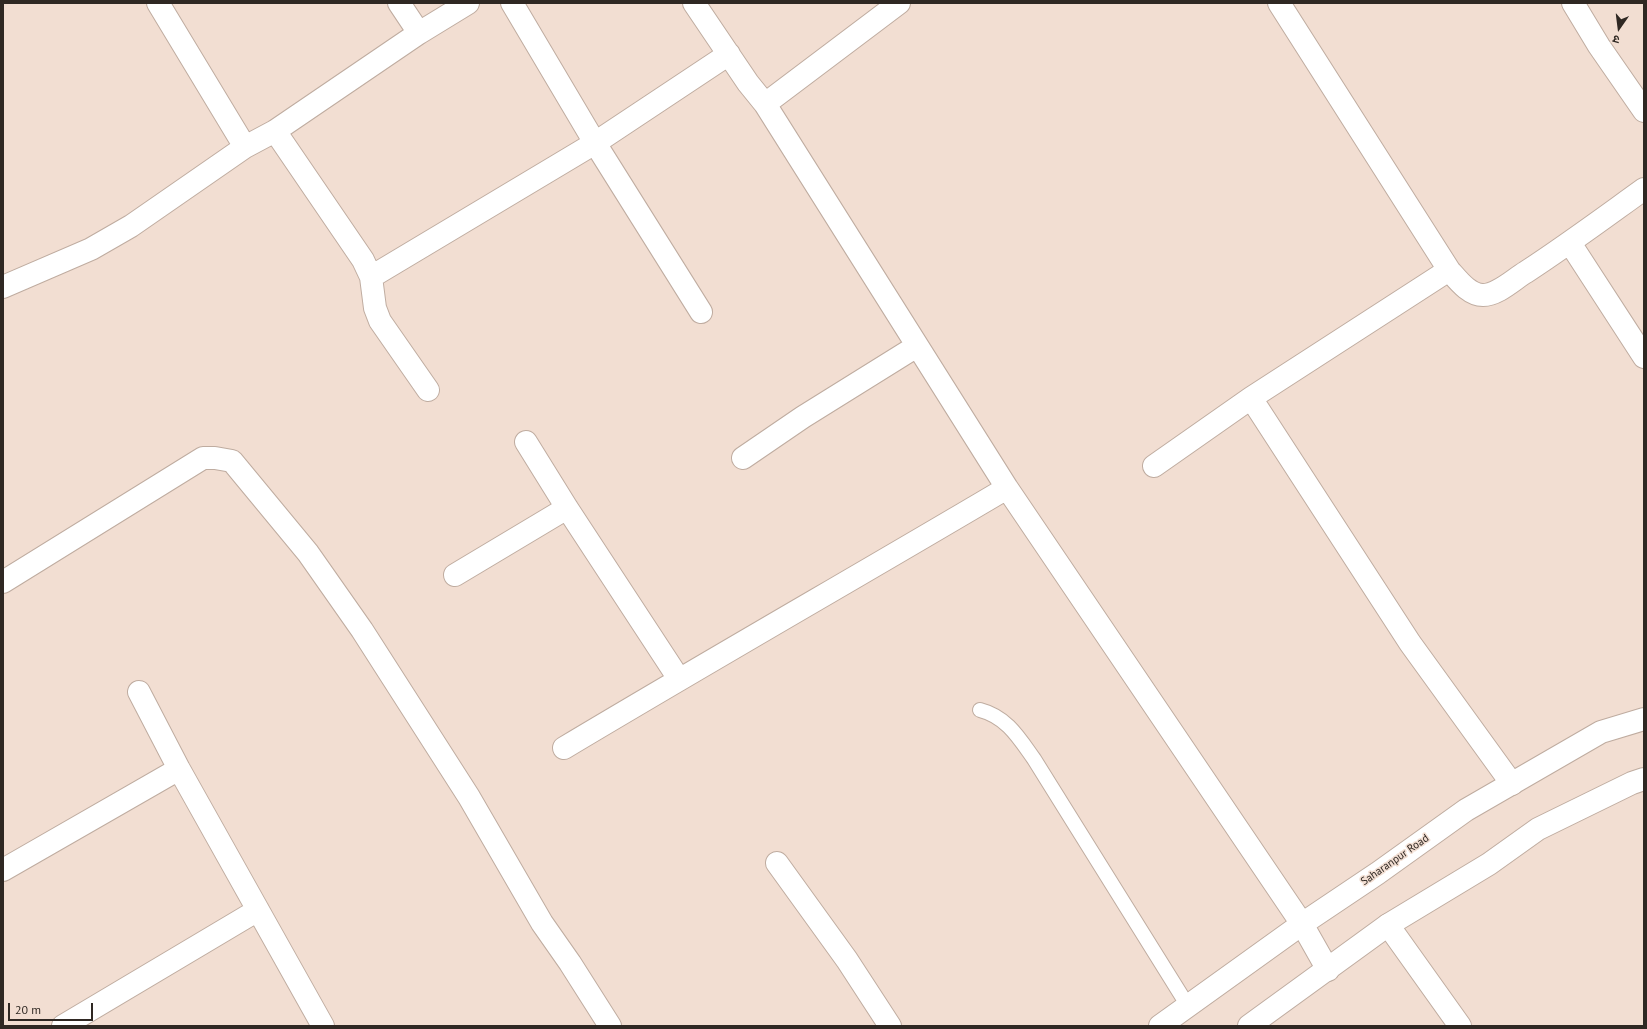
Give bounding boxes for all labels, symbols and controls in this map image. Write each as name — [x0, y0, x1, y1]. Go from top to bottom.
north arrow — [1599, 8, 1639, 48]
text: उ — [1611, 32, 1621, 47]
street label: Saharanpur Road — [1359, 832, 1431, 888]
scale bar — [10, 995, 95, 1021]
text: 20 m — [15, 1002, 41, 1017]

